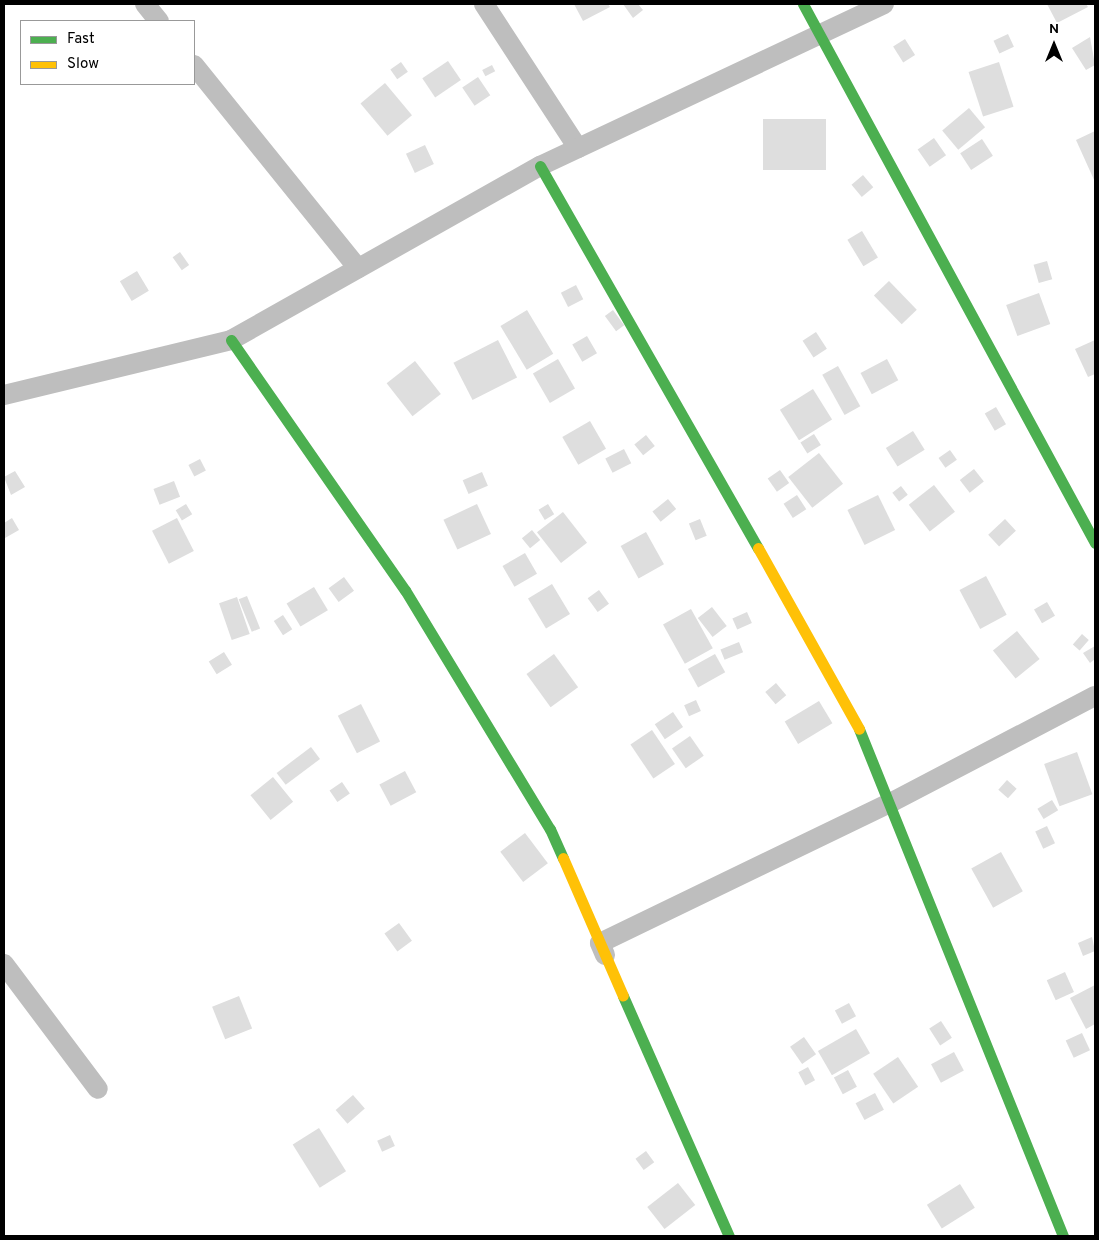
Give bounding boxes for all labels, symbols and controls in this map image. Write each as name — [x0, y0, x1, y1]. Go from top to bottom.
legend — [20, 20, 195, 85]
north arrow — [1029, 20, 1079, 70]
text: N — [1049, 21, 1059, 38]
text: Fast — [67, 30, 95, 49]
text: Slow — [67, 55, 99, 74]

